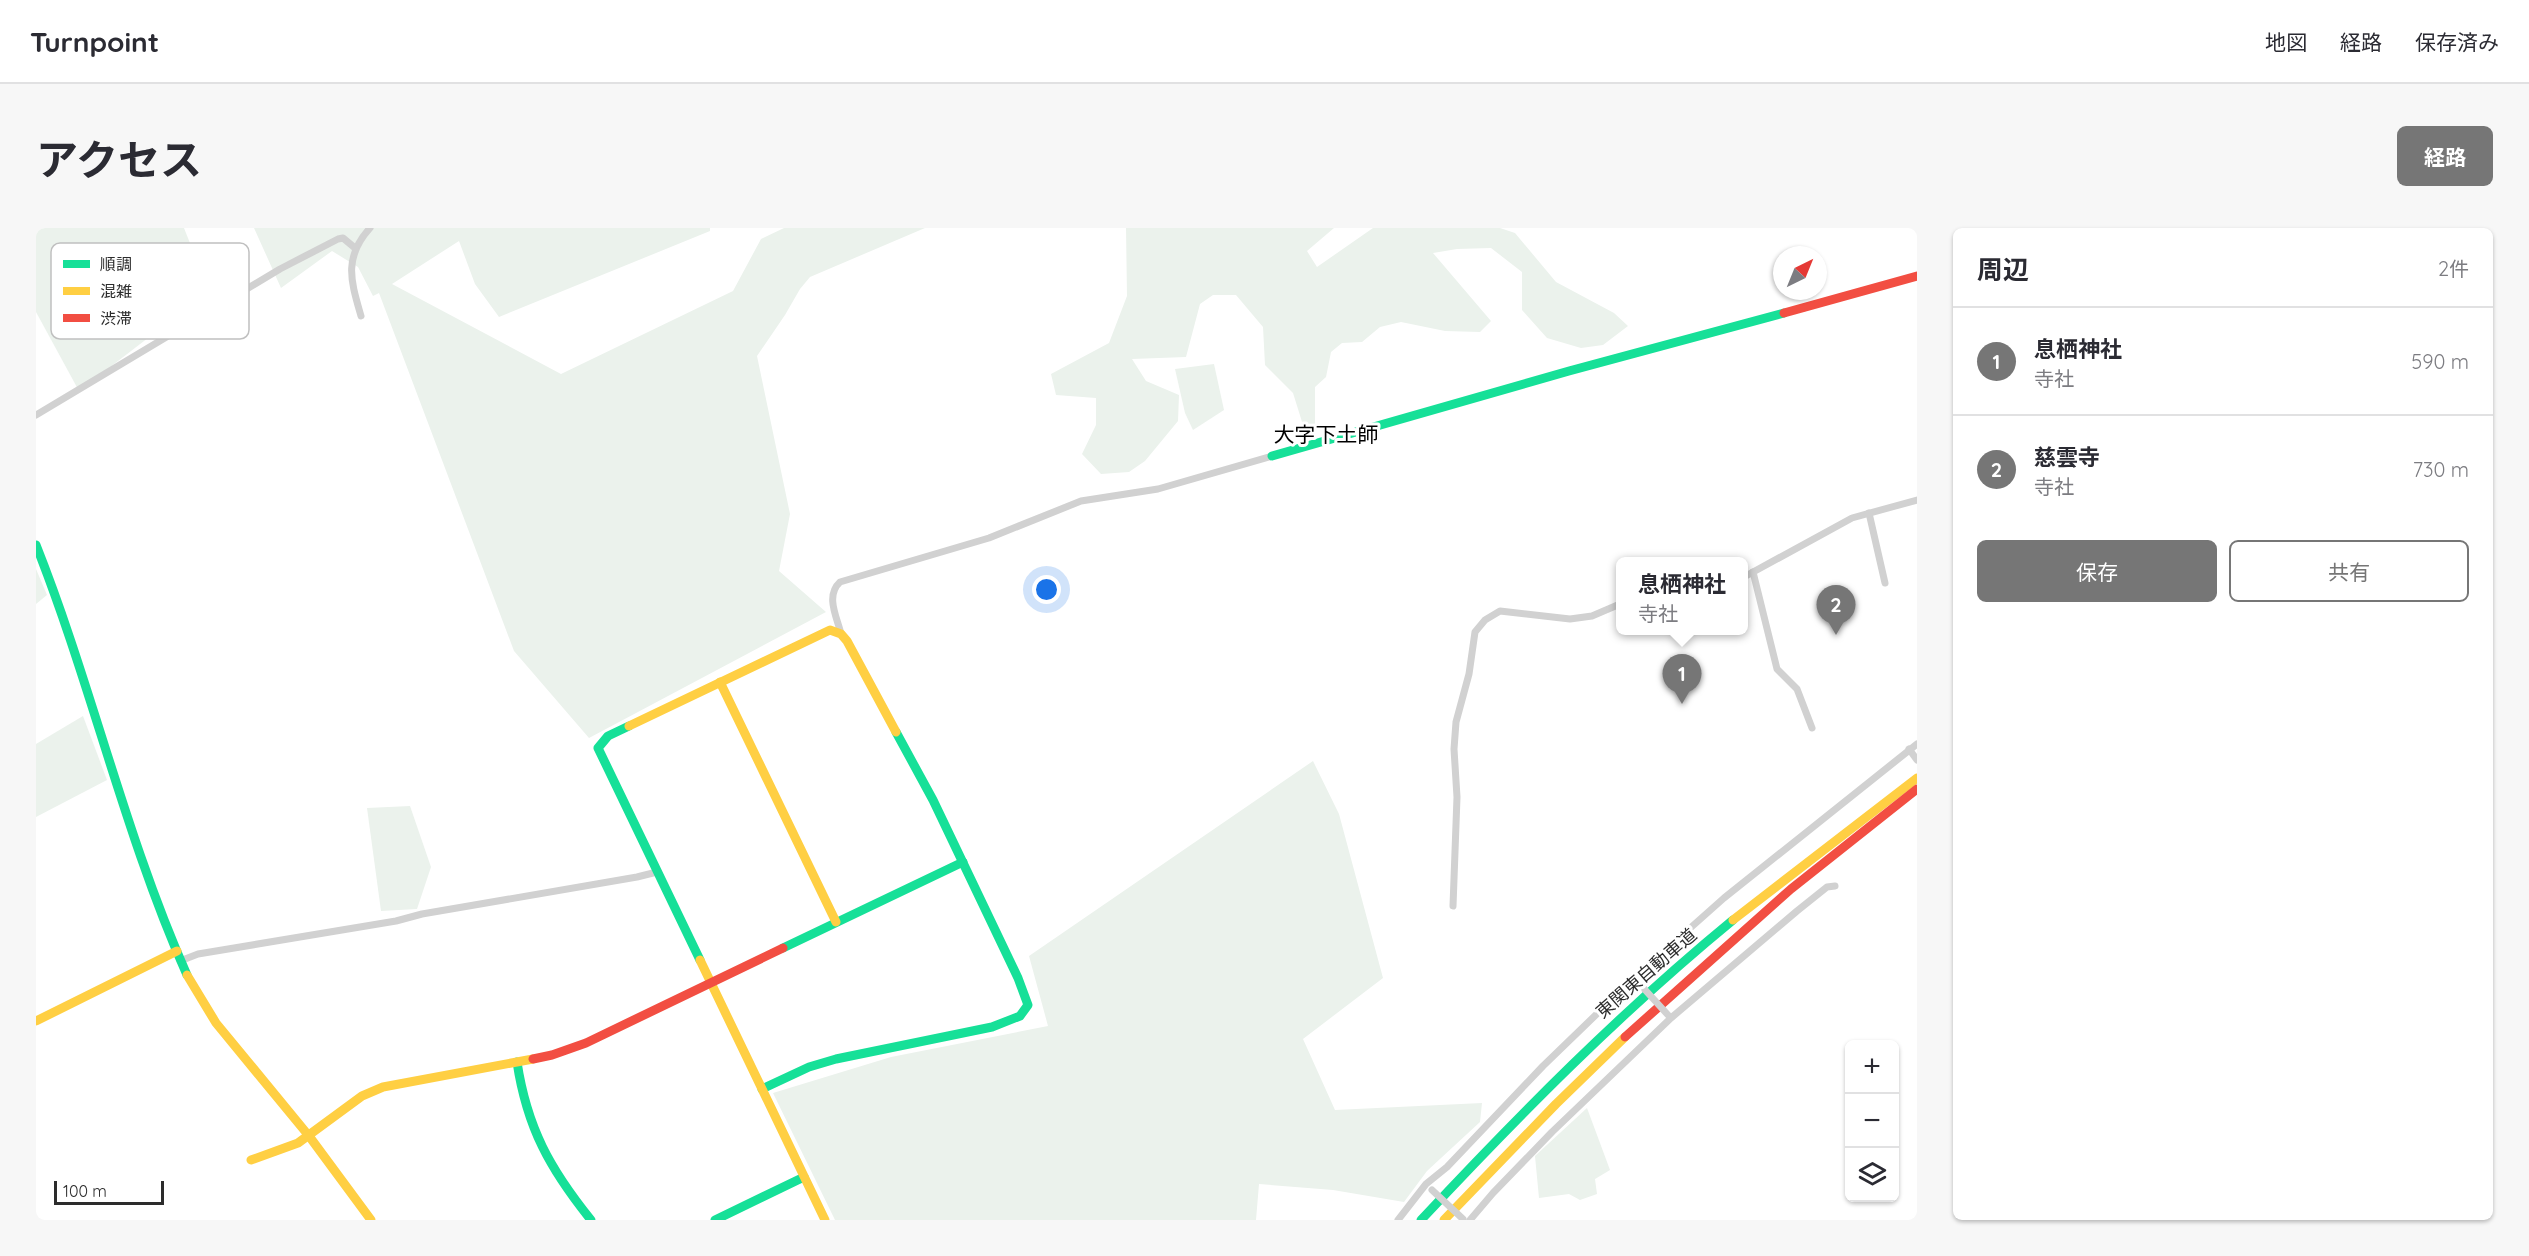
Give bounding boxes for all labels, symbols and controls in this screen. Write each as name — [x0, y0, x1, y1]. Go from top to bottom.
text: Turnpoint — [30, 24, 159, 59]
text: 地図 — [2265, 29, 2307, 55]
text: 経路 — [2340, 29, 2382, 55]
text: 保存済み — [2415, 29, 2499, 55]
button: 経路 — [2397, 126, 2493, 186]
text: アクセス — [36, 133, 202, 186]
legend — [51, 243, 249, 339]
north arrow — [1773, 246, 1827, 300]
text: 周辺 — [1977, 253, 2029, 286]
text: 順調 — [100, 254, 132, 274]
text: 2件 — [2438, 256, 2469, 281]
text: 混雑 — [100, 281, 132, 301]
text: 渋滞 — [100, 308, 132, 328]
text: 息栖神社 — [2034, 335, 2122, 363]
text: 1 — [1993, 349, 2000, 374]
text: 590 m — [2411, 349, 2469, 374]
text: 寺社 — [2034, 366, 2074, 391]
district label: 大字下土師 — [1274, 421, 1379, 447]
text: 慈雲寺 — [2034, 443, 2100, 471]
text: 2 — [1991, 457, 2002, 482]
text: 730 m — [2413, 457, 2469, 482]
text: 寺社 — [2034, 474, 2074, 499]
button: 保存 — [1977, 540, 2217, 602]
button: 共有 — [2229, 540, 2469, 602]
popup — [1616, 557, 1748, 635]
text: 息栖神社 — [1638, 570, 1726, 598]
your location — [1032, 575, 1061, 604]
pin: 2 — [1816, 586, 1856, 635]
text: 寺社 — [1638, 601, 1678, 626]
pin: 1 — [1662, 654, 1702, 704]
street label: 東関東自動車道 — [1591, 923, 1701, 1023]
map controls — [1845, 1040, 1899, 1202]
button: + — [1845, 1040, 1899, 1094]
button: − — [1845, 1094, 1899, 1148]
button: layers — [1845, 1148, 1899, 1202]
scale bar — [54, 1178, 164, 1206]
text: 100 m — [63, 1181, 107, 1201]

